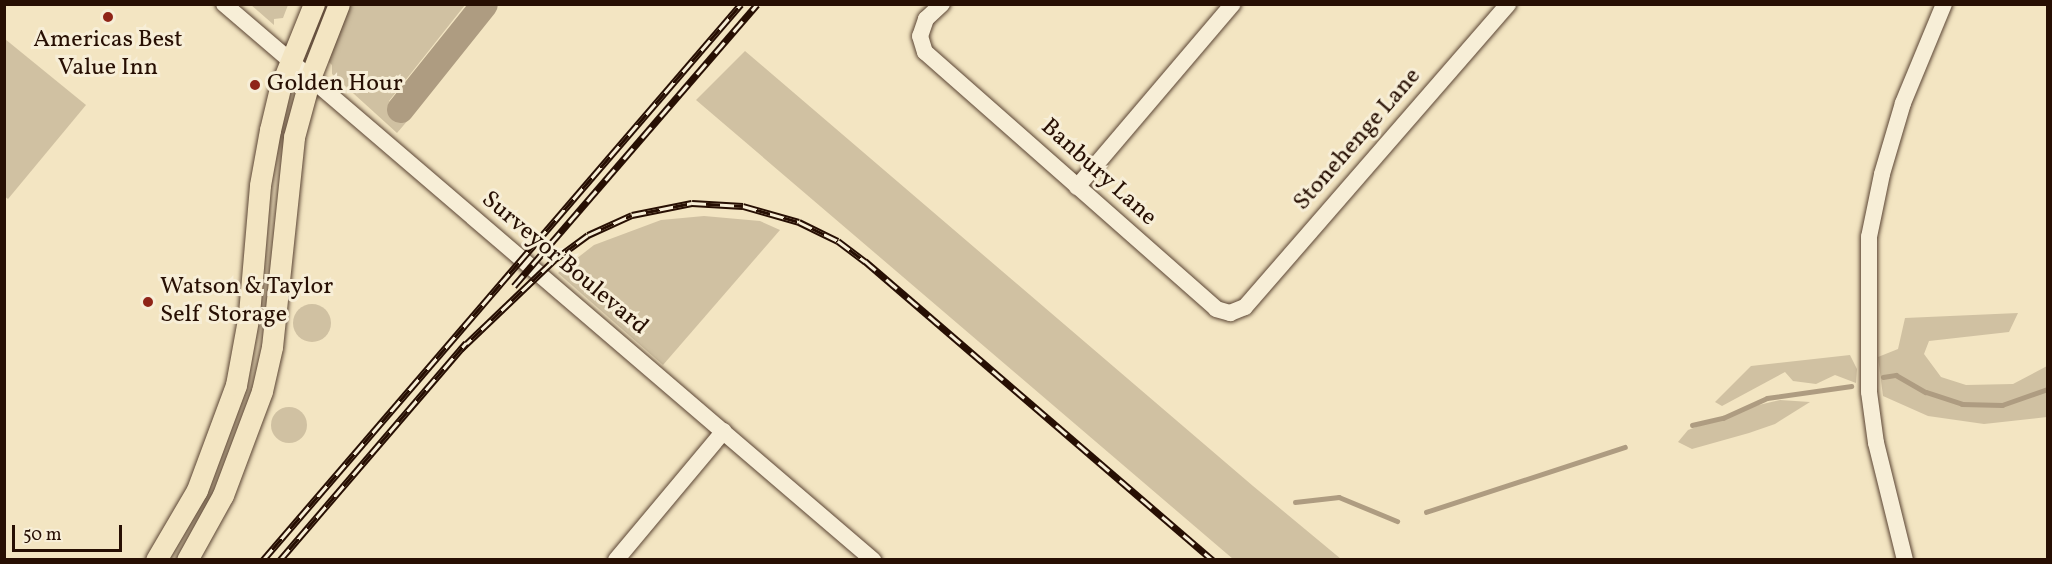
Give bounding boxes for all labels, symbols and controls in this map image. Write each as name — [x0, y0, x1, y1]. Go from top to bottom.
marker: Americas Best Value Inn — [101, 10, 115, 24]
place label: Americas Best Value Inn — [33, 27, 183, 83]
street label: Stonehenge Lane — [1288, 63, 1428, 217]
place label: Golden Hour — [267, 71, 403, 99]
marker: Golden Hour — [248, 78, 262, 92]
street label: Banbury Lane — [1034, 113, 1162, 233]
street label: Surveyor Boulevard — [475, 186, 653, 342]
place label: Watson & Taylor Self Storage — [160, 274, 334, 330]
marker: Watson & Taylor Self Storage — [141, 295, 155, 309]
scale bar — [15, 513, 124, 551]
text: 50 m — [23, 523, 62, 548]

